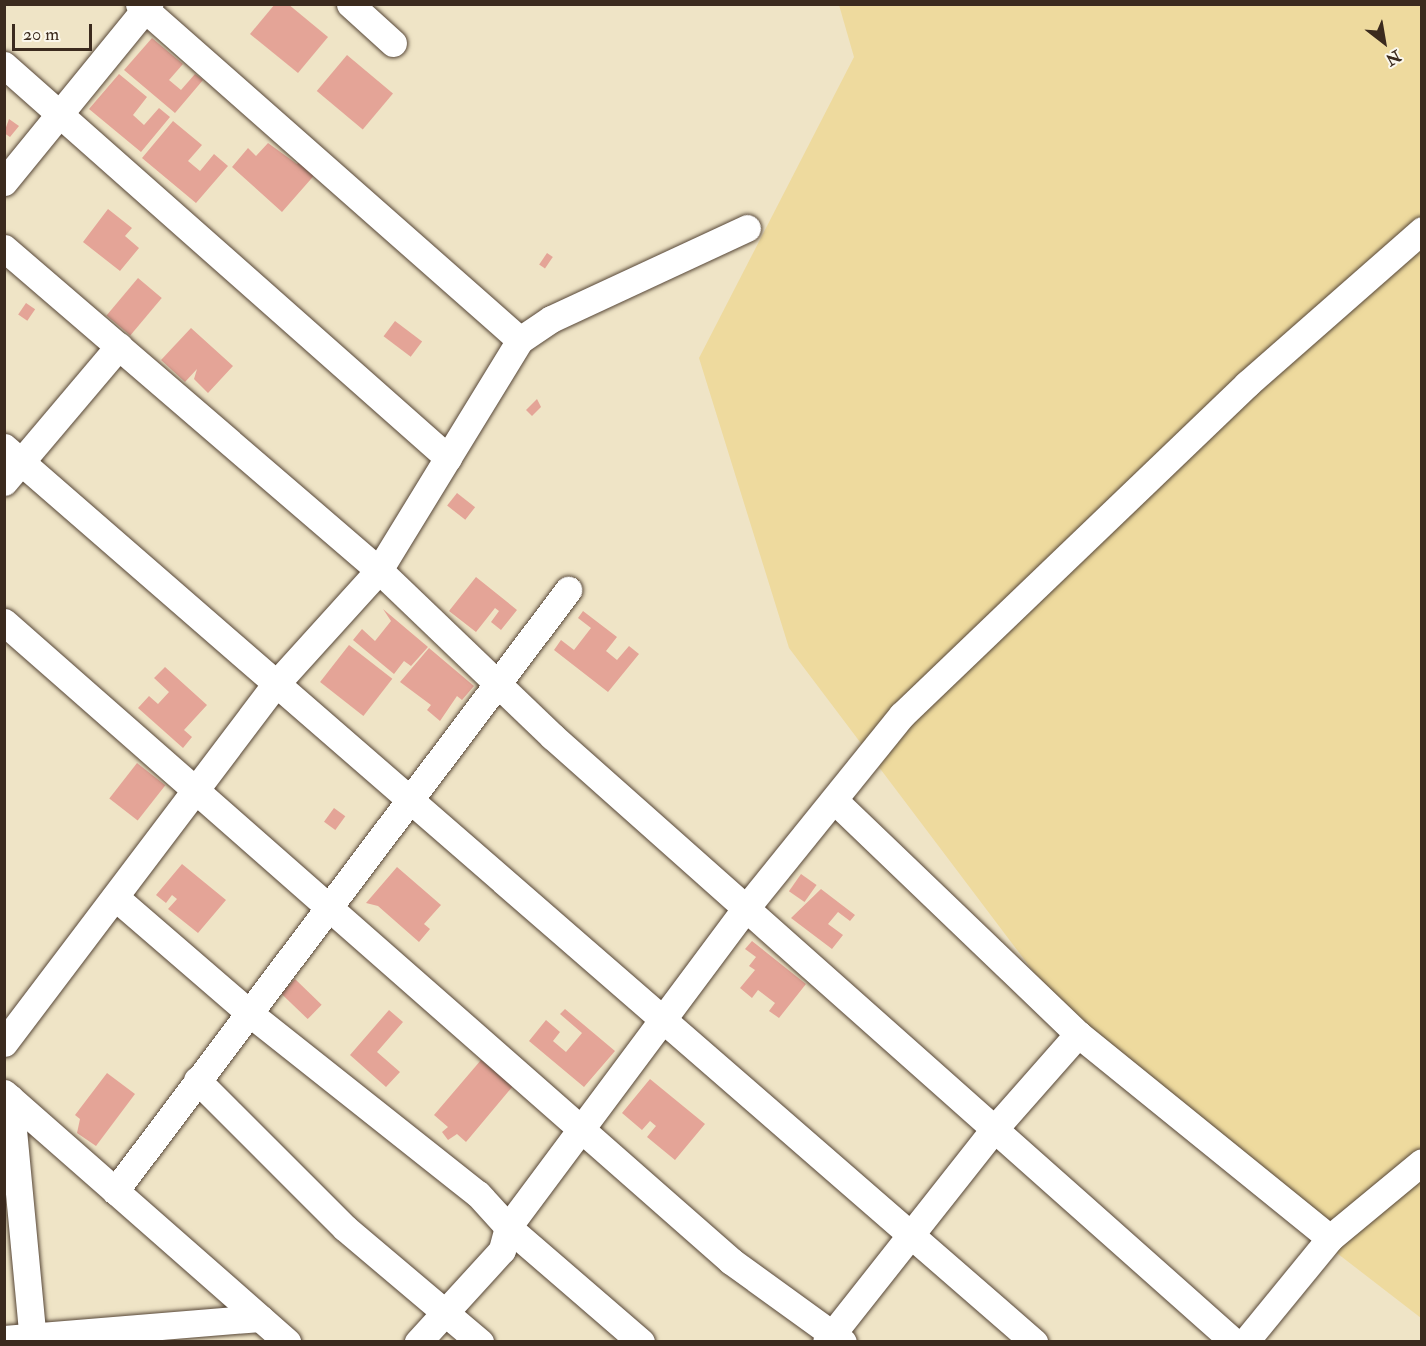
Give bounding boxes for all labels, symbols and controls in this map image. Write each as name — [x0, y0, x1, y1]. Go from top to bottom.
scale bar — [15, 12, 94, 50]
north arrow — [1354, 12, 1414, 72]
text: 20 m — [23, 23, 59, 46]
text: N — [1382, 45, 1405, 70]

